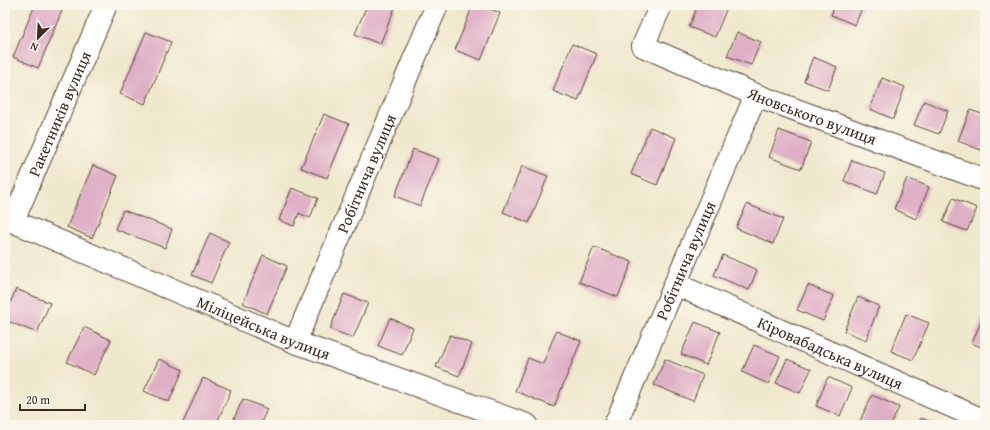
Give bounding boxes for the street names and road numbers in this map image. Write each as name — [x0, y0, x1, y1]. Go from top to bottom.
street label: Ракетників вулиця — [22, 47, 97, 180]
street label: Яновського вулиця — [743, 80, 880, 151]
street label: Робітнича вулиця — [330, 110, 402, 237]
street label: Робітнича вулиця — [649, 197, 721, 324]
street label: Міліцейська вулиця — [193, 289, 334, 366]
street label: Кіровабадська вулиця — [754, 310, 907, 395]

